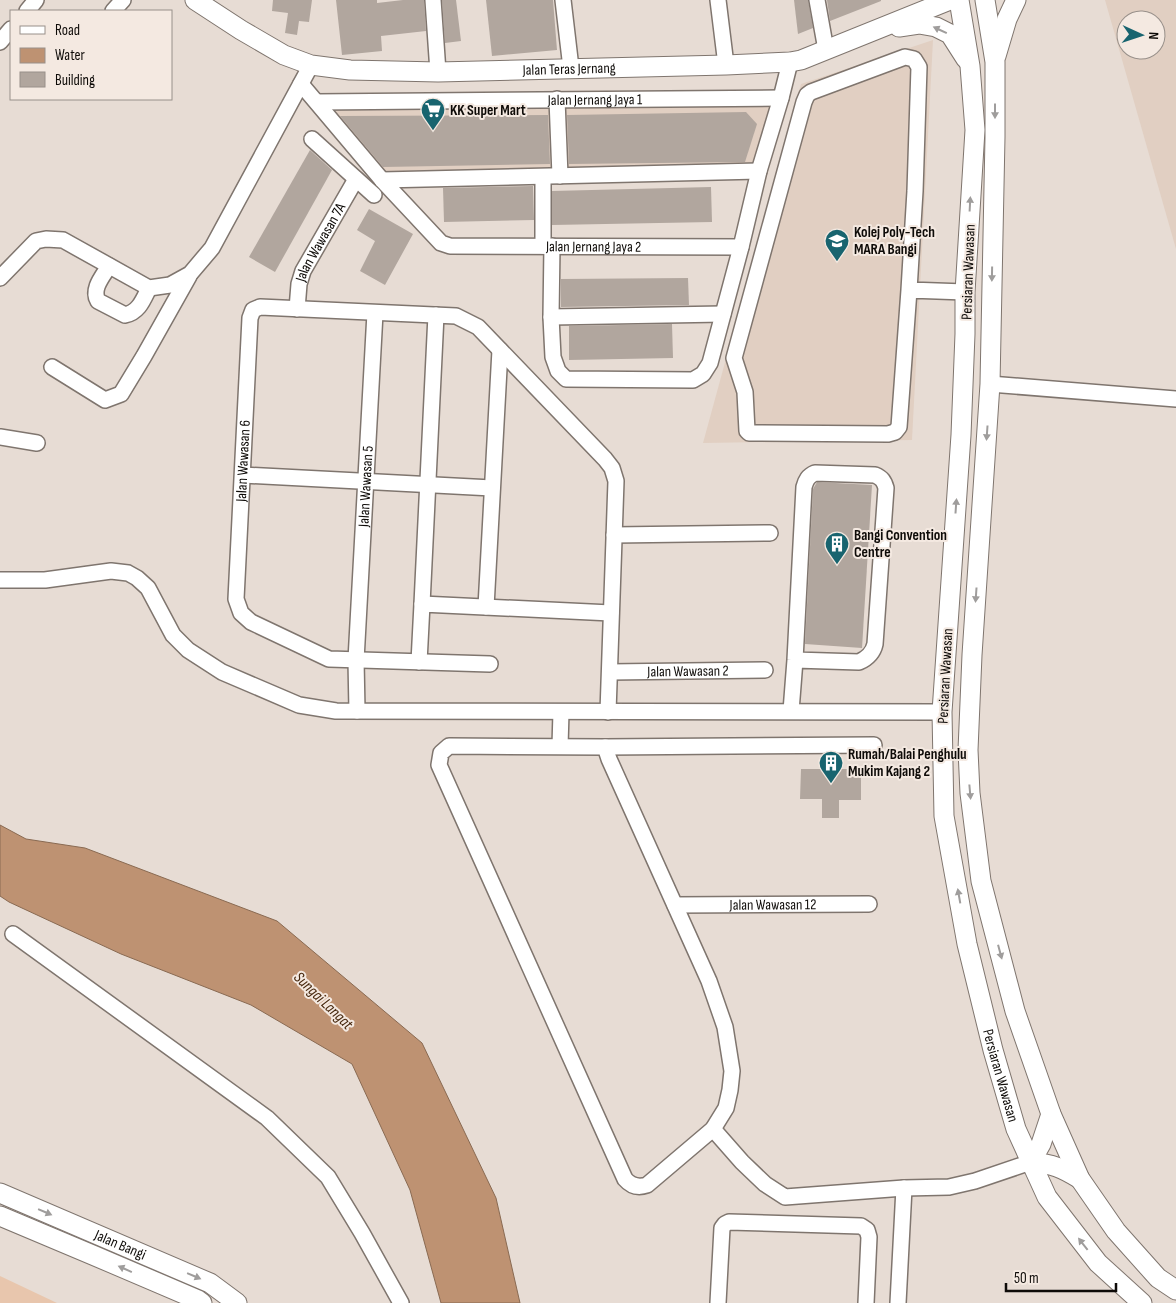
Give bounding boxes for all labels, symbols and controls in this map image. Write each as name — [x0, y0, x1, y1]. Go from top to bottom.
legend — [10, 10, 172, 100]
north arrow — [1116, 10, 1166, 60]
text: Road — [55, 21, 80, 40]
one-way arrow — [933, 25, 947, 33]
text: N — [1145, 31, 1162, 40]
text: Water — [55, 46, 86, 65]
street label: Jalan Teras Jernang — [521, 59, 616, 80]
text: Building — [55, 71, 95, 90]
street label: Jalan Jernang Jaya 1 — [547, 90, 643, 110]
supermarket icon: KK Super Mart — [420, 97, 446, 131]
place label: KK Super Mart — [450, 101, 526, 120]
one-way arrow — [991, 103, 999, 119]
one-way arrow — [967, 196, 975, 212]
street label: Jalan Wawasan 7A — [291, 199, 350, 285]
place label: Kolej Poly-Tech MARA Bangi — [854, 223, 935, 259]
street label: Persiaran Wawasan — [957, 224, 980, 320]
school or university icon: Kolej Poly-Tech MARA Bangi — [824, 228, 850, 262]
street label: Jalan Jernang Jaya 2 — [545, 237, 641, 257]
one-way arrow — [988, 266, 996, 282]
street label: Jalan Wawasan 6 — [232, 420, 255, 503]
one-way arrow — [983, 425, 991, 441]
street label: Jalan Wawasan 5 — [354, 445, 378, 528]
one-way arrow — [952, 498, 960, 514]
place label: Bangi Convention Centre — [854, 526, 947, 562]
building icon: Bangi Convention Centre — [824, 531, 850, 565]
one-way arrow — [972, 587, 980, 603]
street label: Persiaran Wawasan — [934, 628, 957, 724]
street label: Jalan Wawasan 2 — [646, 661, 729, 682]
place label: Rumah/Balai Penghulu Mukim Kajang 2 — [848, 745, 967, 781]
building icon: Rumah/Balai Penghulu Mukim Kajang 2 — [818, 750, 844, 784]
one-way arrow — [966, 784, 974, 800]
one-way arrow — [954, 888, 962, 904]
street label: Jalan Wawasan 12 — [729, 895, 816, 915]
one-way arrow — [996, 944, 1004, 959]
water label: Sungai Langat — [289, 968, 357, 1035]
street label: Persiaran Wawasan — [978, 1027, 1022, 1124]
one-way arrow — [38, 1209, 52, 1217]
street label: Jalan Bangi — [91, 1225, 149, 1265]
one-way arrow — [1078, 1237, 1088, 1251]
scale bar — [1006, 1260, 1116, 1292]
one-way arrow — [118, 1264, 132, 1272]
text: 50 m — [1014, 1269, 1039, 1288]
one-way arrow — [187, 1273, 201, 1281]

